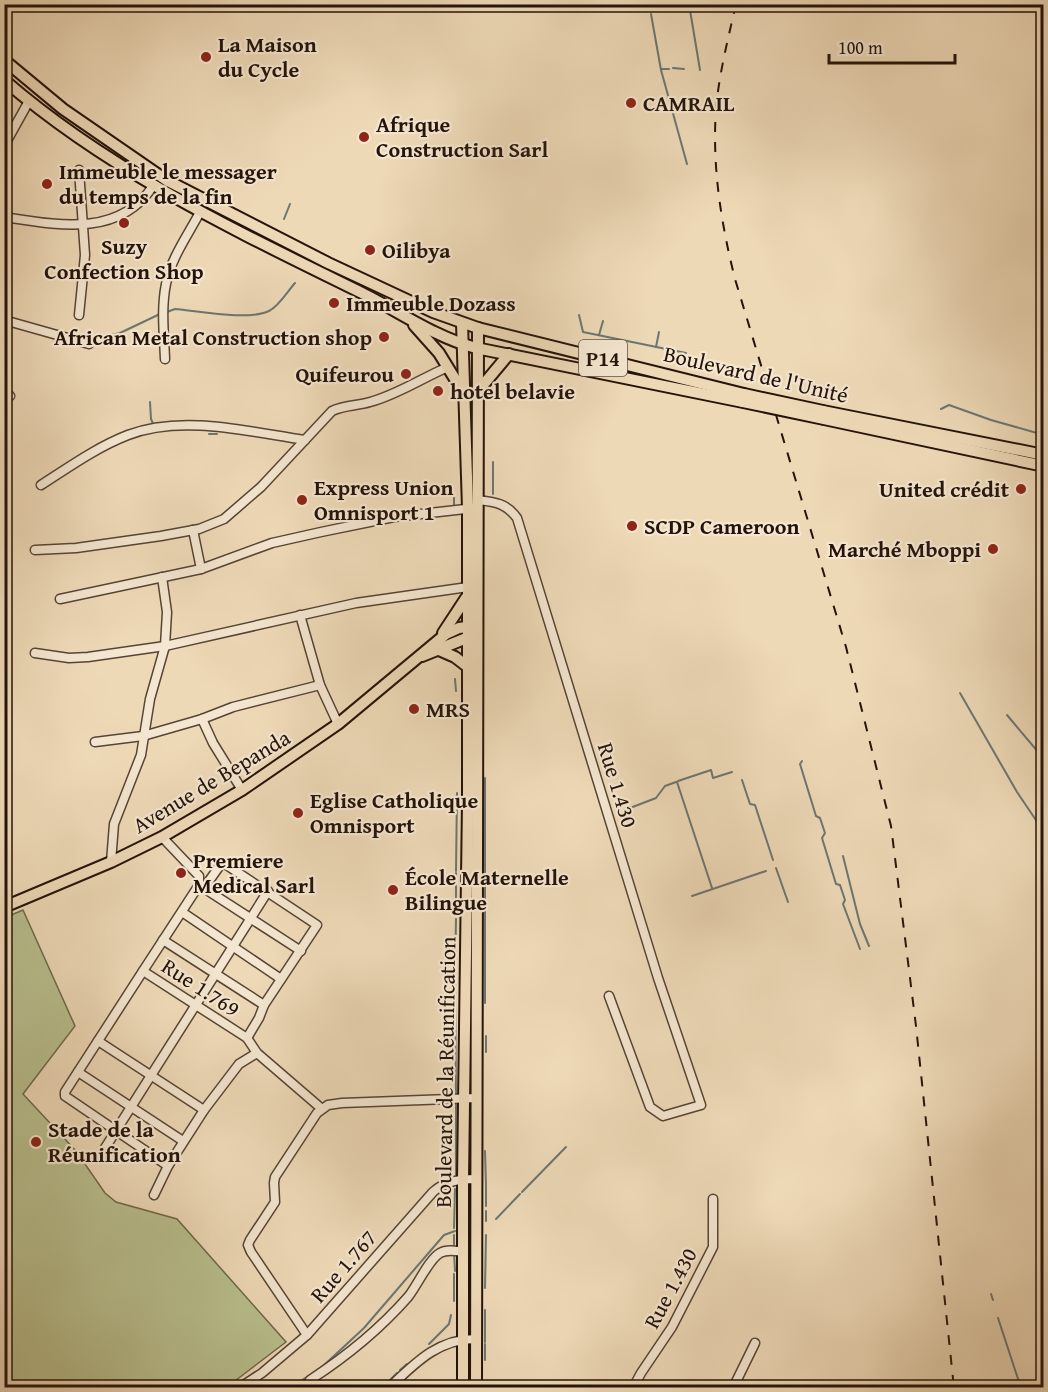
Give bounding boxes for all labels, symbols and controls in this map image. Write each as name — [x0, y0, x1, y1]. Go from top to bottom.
scale bar — [829, 27, 955, 65]
place label: La Maison du Cycle — [218, 28, 317, 85]
text: 100 m — [838, 34, 883, 61]
marker: La Maison du Cycle — [199, 50, 213, 64]
place label: CAMRAIL — [643, 87, 735, 119]
marker: CAMRAIL — [624, 96, 638, 110]
place label: Afrique Construction Sarl — [376, 108, 548, 165]
marker: Afrique Construction Sarl — [357, 130, 371, 144]
place label: Immeuble le messager du temps de la fin — [59, 155, 277, 212]
marker: Immeuble le messager du temps de la fin — [40, 177, 54, 191]
marker: Suzy Confection Shop — [117, 216, 131, 230]
place label: Suzy Confection Shop — [44, 230, 204, 287]
place label: Oilibya — [382, 234, 451, 266]
marker: Oilibya — [363, 243, 377, 257]
place label: Immeuble Dozass — [346, 287, 516, 319]
marker: Immeuble Dozass — [327, 296, 341, 310]
place label: African Metal Construction shop — [54, 321, 372, 353]
marker: African Metal Construction shop — [377, 330, 391, 344]
street label: Boulevard de l'Unité — [661, 337, 851, 411]
road number: P14 — [579, 340, 627, 376]
place label: Quifeurou — [295, 358, 394, 390]
marker: Quifeurou — [399, 367, 413, 381]
place label: hotel belavie — [450, 375, 575, 407]
marker: hotel belavie — [431, 384, 445, 398]
place label: Express Union Omnisport 1 — [314, 471, 454, 528]
place label: United crédit — [879, 473, 1010, 505]
marker: United crédit — [1014, 482, 1028, 496]
marker: Express Union Omnisport 1 — [295, 493, 309, 507]
place label: SCDP Cameroon — [644, 510, 800, 542]
marker: SCDP Cameroon — [625, 519, 639, 533]
place label: Marché Mboppi — [828, 533, 981, 565]
marker: Marché Mboppi — [986, 542, 1000, 556]
place label: MRS — [426, 693, 470, 725]
marker: MRS — [407, 702, 421, 716]
street label: Avenue de Bepanda — [126, 721, 296, 841]
street label: Rue 1.430 — [590, 739, 646, 831]
place label: Eglise Catholique Omnisport — [310, 784, 478, 841]
marker: Eglise Catholique Omnisport — [291, 806, 305, 820]
place label: Premiere Medical Sarl — [193, 844, 315, 901]
place label: École Maternelle Bilingue — [405, 861, 569, 918]
marker: Premiere Medical Sarl — [174, 866, 188, 880]
marker: École Maternelle Bilingue — [386, 883, 400, 897]
street label: Boulevard de la Réunification — [427, 936, 463, 1208]
street label: Rue 1.769 — [156, 950, 246, 1024]
place label: Stade de la Réunification — [48, 1113, 181, 1170]
marker: Stade de la Réunification — [29, 1135, 43, 1149]
street label: Rue 1.767 — [302, 1223, 384, 1309]
street label: Rue 1.430 — [635, 1242, 705, 1334]

